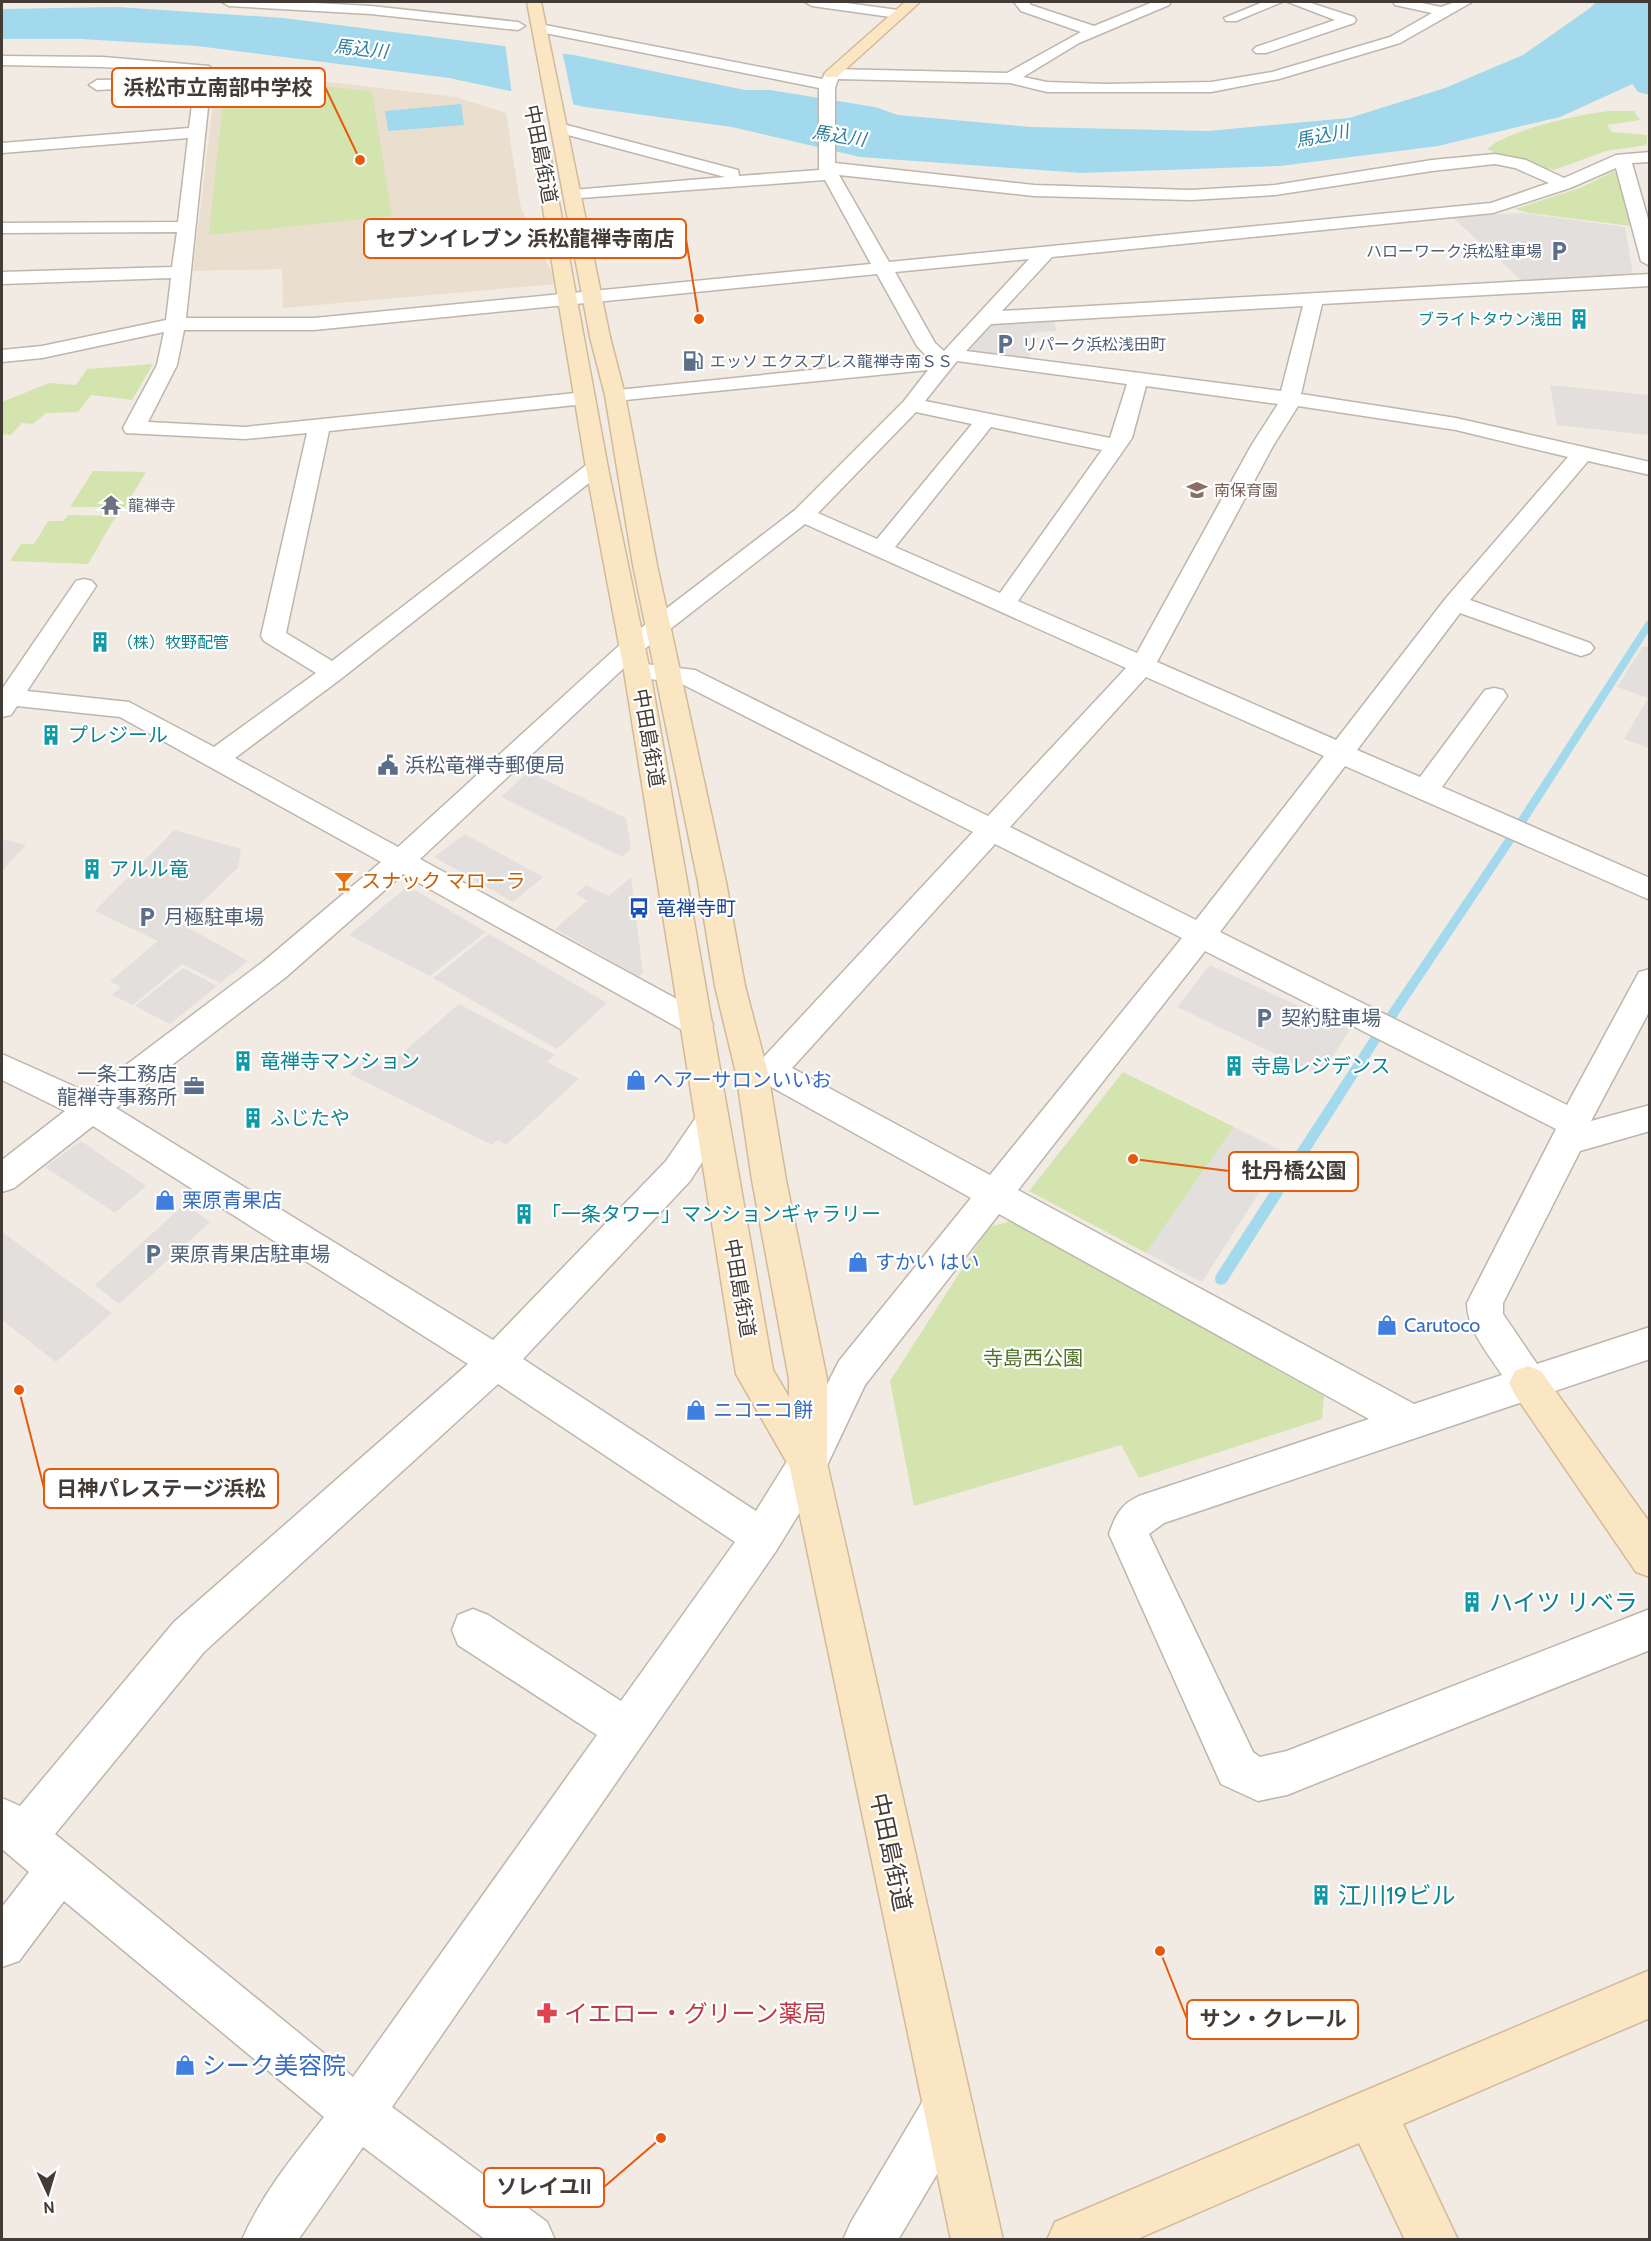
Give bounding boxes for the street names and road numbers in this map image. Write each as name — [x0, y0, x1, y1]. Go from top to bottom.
street label: 中田島街道 — [520, 103, 562, 205]
street label: 中田島街道 — [628, 687, 670, 789]
street label: 中田島街道 — [719, 1237, 761, 1339]
street label: 中田島街道 — [864, 1790, 918, 1914]

